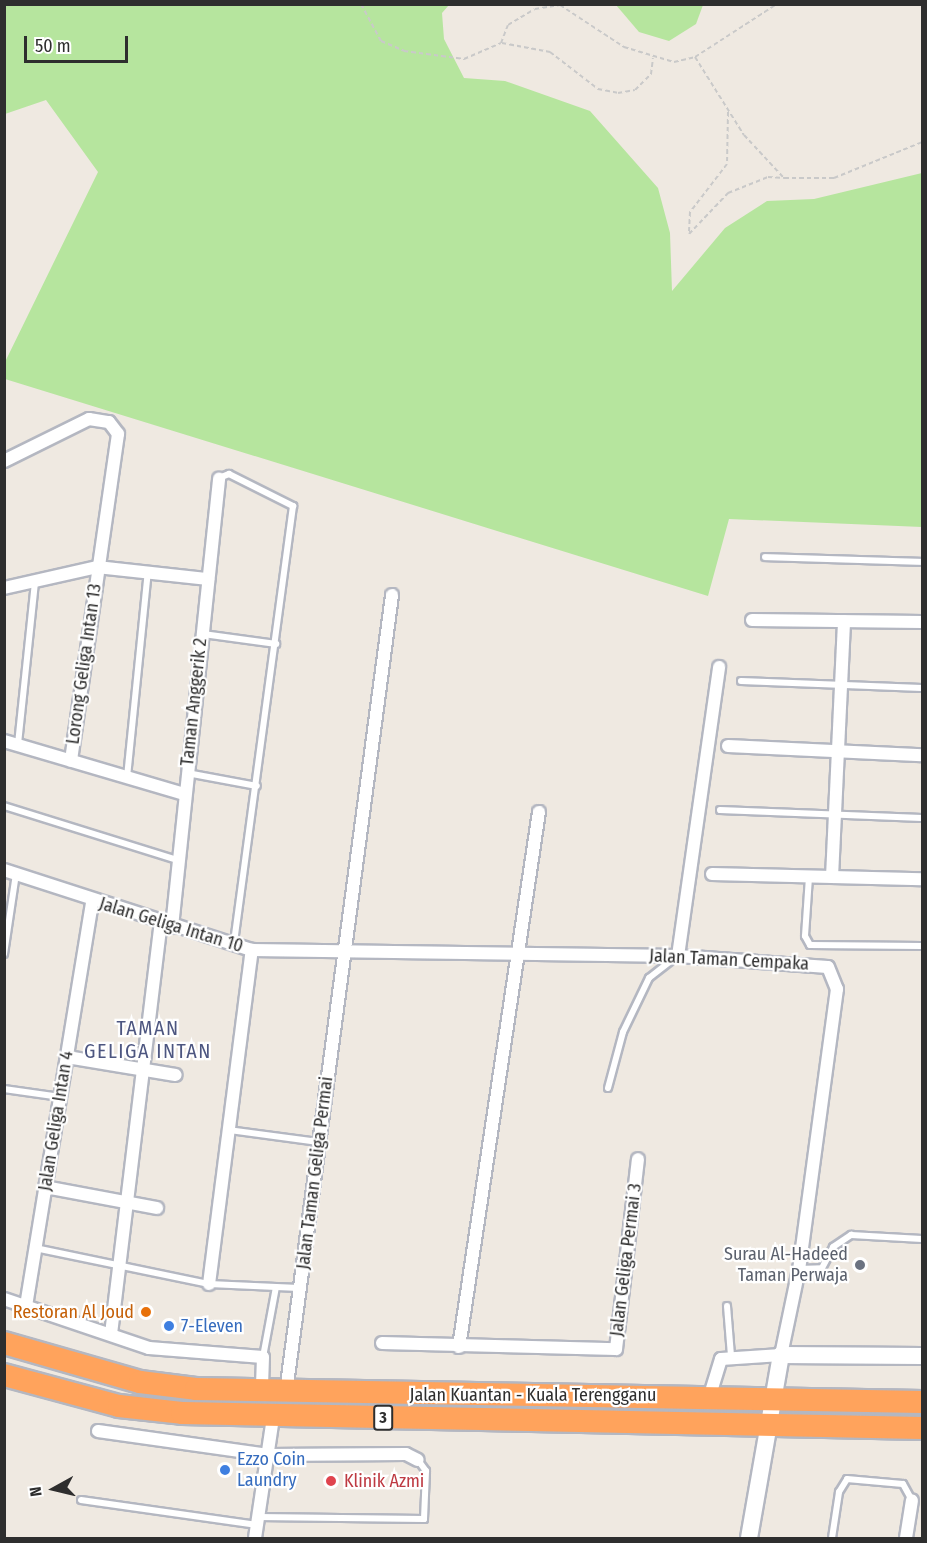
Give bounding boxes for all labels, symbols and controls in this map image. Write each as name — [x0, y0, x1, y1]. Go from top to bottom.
scale bar — [27, 24, 130, 62]
text: 50 m — [35, 35, 71, 57]
street label: Lorong Geliga Intan 13 — [62, 582, 106, 746]
street label: Taman Anggerik 2 — [177, 637, 211, 767]
street label: Jalan Geliga Intan 10 — [96, 893, 246, 957]
street label: Jalan Taman Cempaka — [649, 945, 809, 975]
district label: TAMAN GELIGA INTAN — [84, 1017, 212, 1064]
street label: Jalan Geliga Intan 4 — [34, 1049, 78, 1193]
street label: Jalan Taman Geliga Permai — [292, 1075, 338, 1271]
street label: Jalan Geliga Permai 3 — [606, 1182, 646, 1338]
place label: Surau Al-Hadeed Taman Perwaja — [724, 1244, 848, 1286]
marker: Surau Al-Hadeed Taman Perwaja — [853, 1258, 867, 1272]
place label: Restoran Al Joud — [13, 1301, 134, 1323]
marker: Restoran Al Joud — [139, 1305, 153, 1319]
place label: 7-Eleven — [181, 1315, 243, 1337]
marker: 7-Eleven — [162, 1319, 176, 1333]
street label: Jalan Kuantan - Kuala Terengganu — [410, 1384, 656, 1406]
road number: 3 — [372, 1405, 394, 1431]
place label: Ezzo Coin Laundry — [237, 1449, 306, 1492]
north arrow — [24, 1459, 84, 1519]
marker: Ezzo Coin Laundry — [218, 1463, 232, 1477]
place label: Klinik Azmi — [344, 1470, 424, 1492]
marker: Klinik Azmi — [322, 1472, 340, 1490]
text: N — [26, 1486, 46, 1498]

